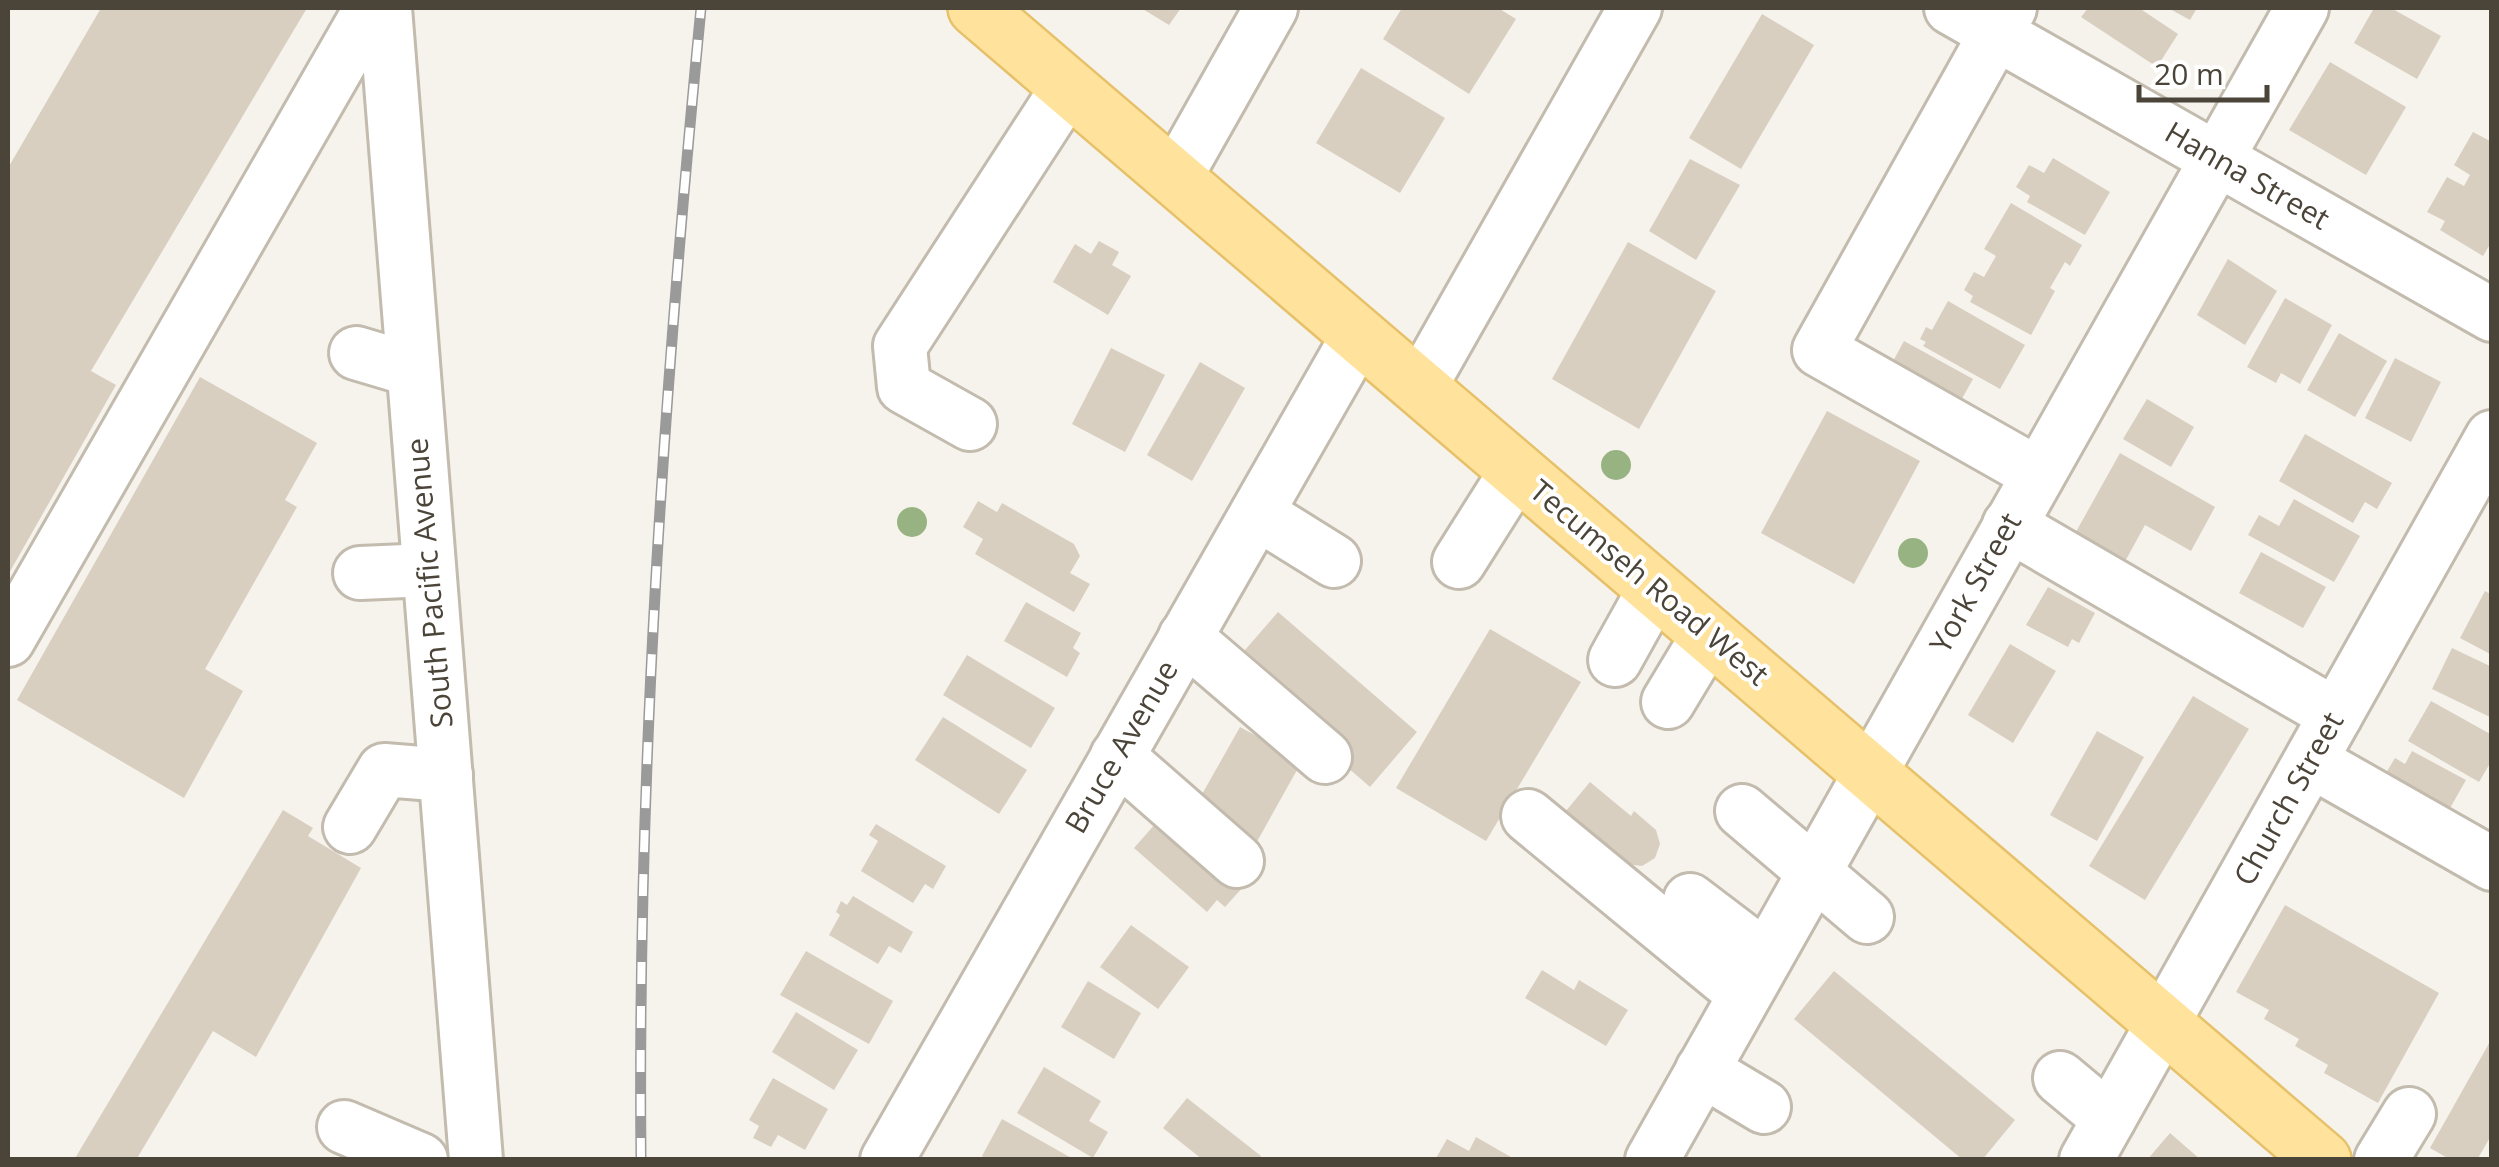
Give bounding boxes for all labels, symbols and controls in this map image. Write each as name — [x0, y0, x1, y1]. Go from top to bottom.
scale bar — [2139, 40, 2266, 102]
text: 20 m — [2154, 53, 2224, 94]
street label: Hanna Street — [2158, 111, 2338, 238]
street label: South Pacific Avenue — [395, 437, 462, 730]
street label: Tecumseh Road West — [1522, 470, 1778, 694]
street label: York Street — [1919, 505, 2030, 660]
street label: Bruce Avenue — [1055, 652, 1187, 840]
street label: Church Street — [2223, 704, 2352, 892]

